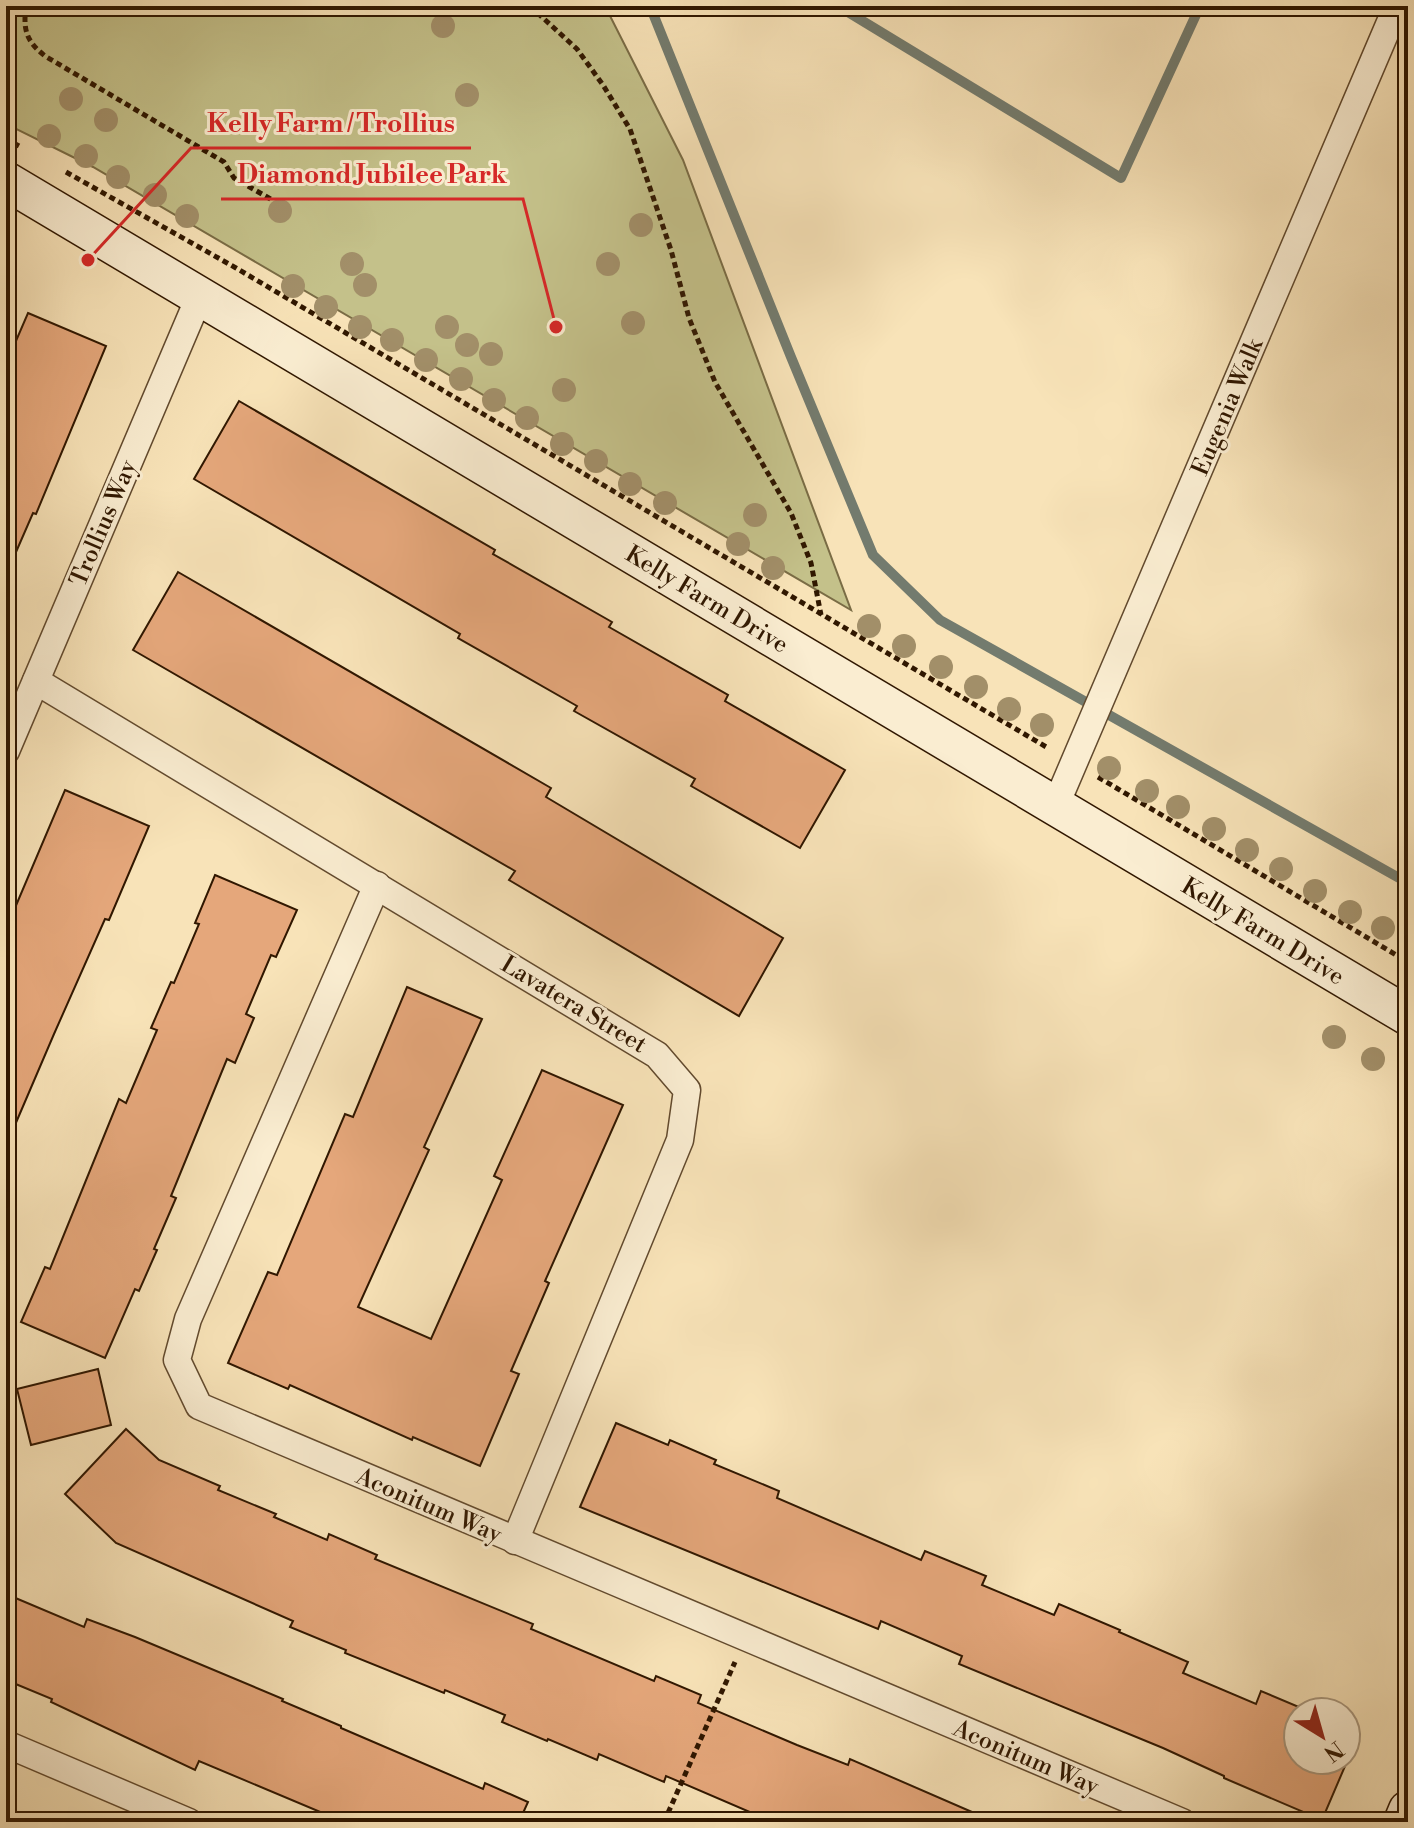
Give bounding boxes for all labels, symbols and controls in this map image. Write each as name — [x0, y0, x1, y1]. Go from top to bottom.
callout: Kelly Farm / Trollius — [191, 98, 471, 148]
text: Kelly Farm / Trollius — [207, 108, 455, 140]
callout: Diamond Jubilee Park — [221, 149, 523, 199]
text: Diamond Jubilee Park — [237, 159, 508, 191]
street label: Eugenia Walk — [1186, 333, 1271, 480]
street label: Trollius Way — [64, 455, 144, 591]
street label: Kelly Farm Drive — [620, 539, 793, 660]
street label: Kelly Farm Drive — [1176, 871, 1349, 992]
street label: Lavatera Street — [495, 950, 652, 1060]
street label: Aconitum Way — [350, 1461, 506, 1550]
north arrow — [1282, 1696, 1362, 1776]
street label: Aconitum Way — [947, 1713, 1103, 1802]
text: N — [1318, 1735, 1348, 1767]

